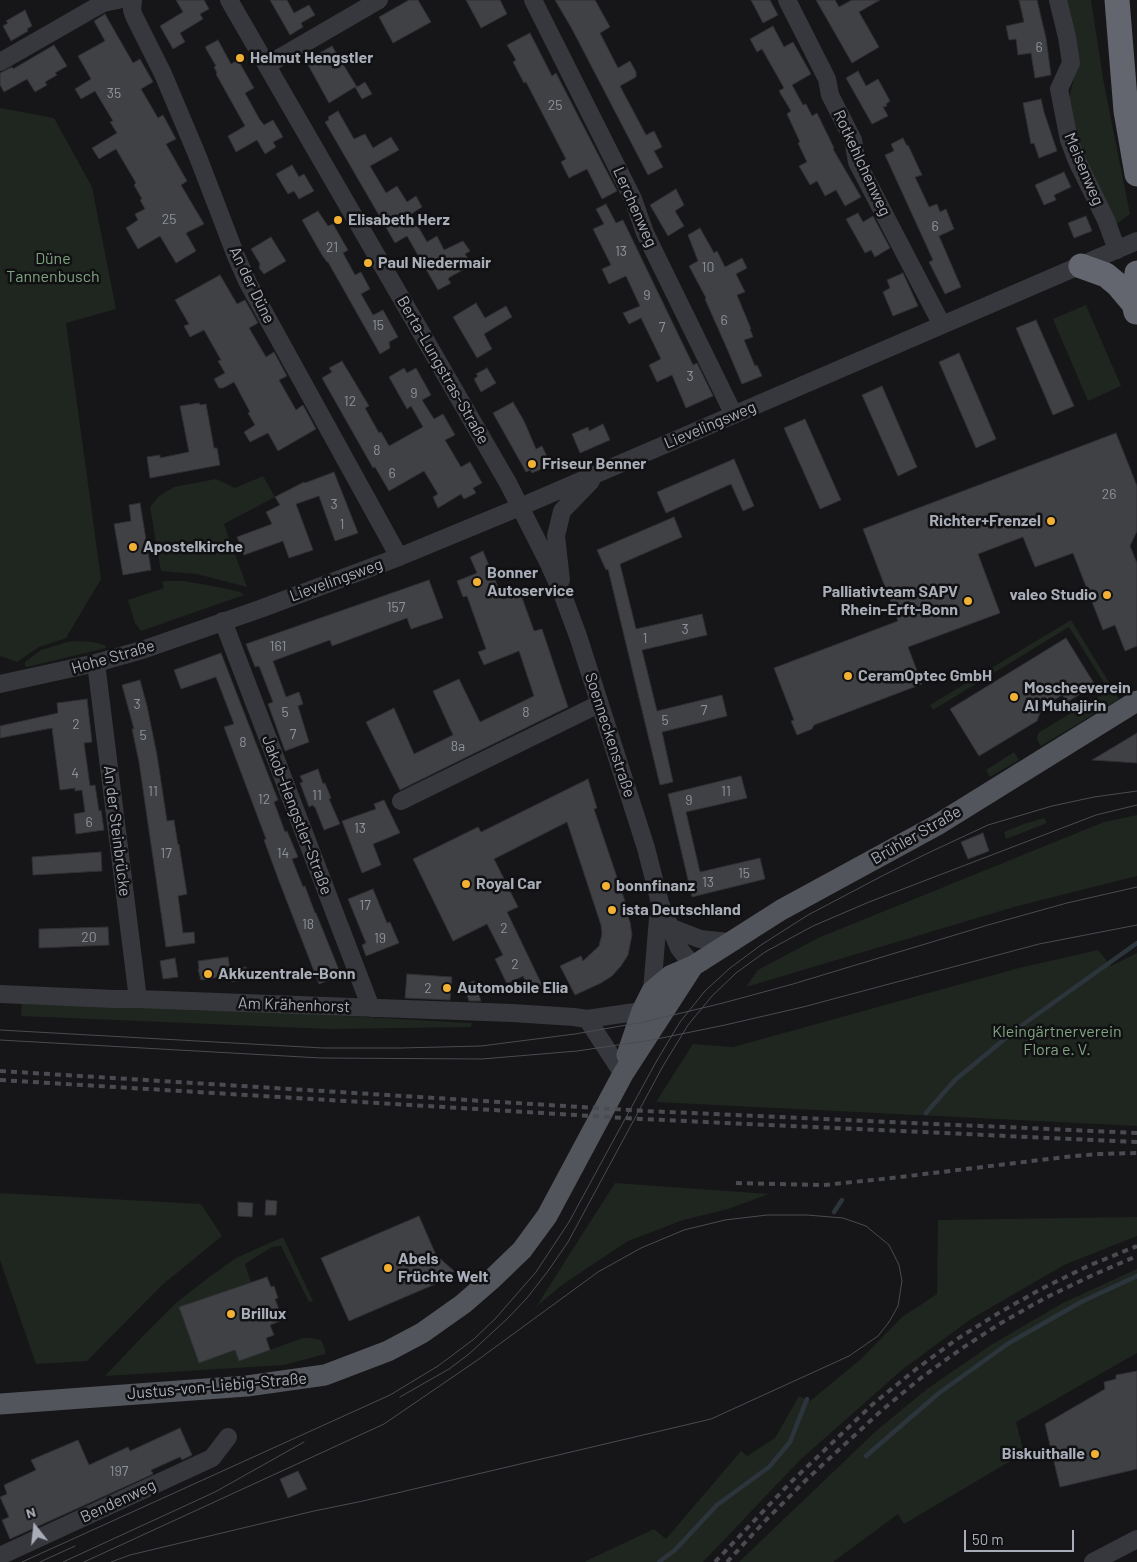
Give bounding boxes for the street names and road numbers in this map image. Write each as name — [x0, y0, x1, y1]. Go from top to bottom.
street label: Rotkehlchenweg — [829, 107, 895, 219]
street label: Meisenweg — [1060, 130, 1108, 208]
street label: Lerchenweg — [609, 164, 661, 250]
street label: An der Düne — [225, 243, 279, 327]
street label: Berta-Lungstras-Straße — [393, 293, 493, 447]
street label: Lievelingsweg — [661, 397, 759, 453]
street label: Lievelingsweg — [287, 554, 385, 606]
street label: Hohe Straße — [69, 636, 157, 678]
street label: Soenneckenstraße — [581, 670, 639, 800]
street label: Jakob-Hengstler-Straße — [258, 733, 336, 897]
street label: An der Steinbrücke — [99, 764, 135, 898]
street label: Brühler Straße — [868, 801, 964, 869]
street label: Am Krähenhorst — [238, 993, 350, 1017]
street label: Justus-von-Liebig-Straße — [126, 1369, 308, 1403]
street label: Bendenweg — [77, 1475, 159, 1527]

